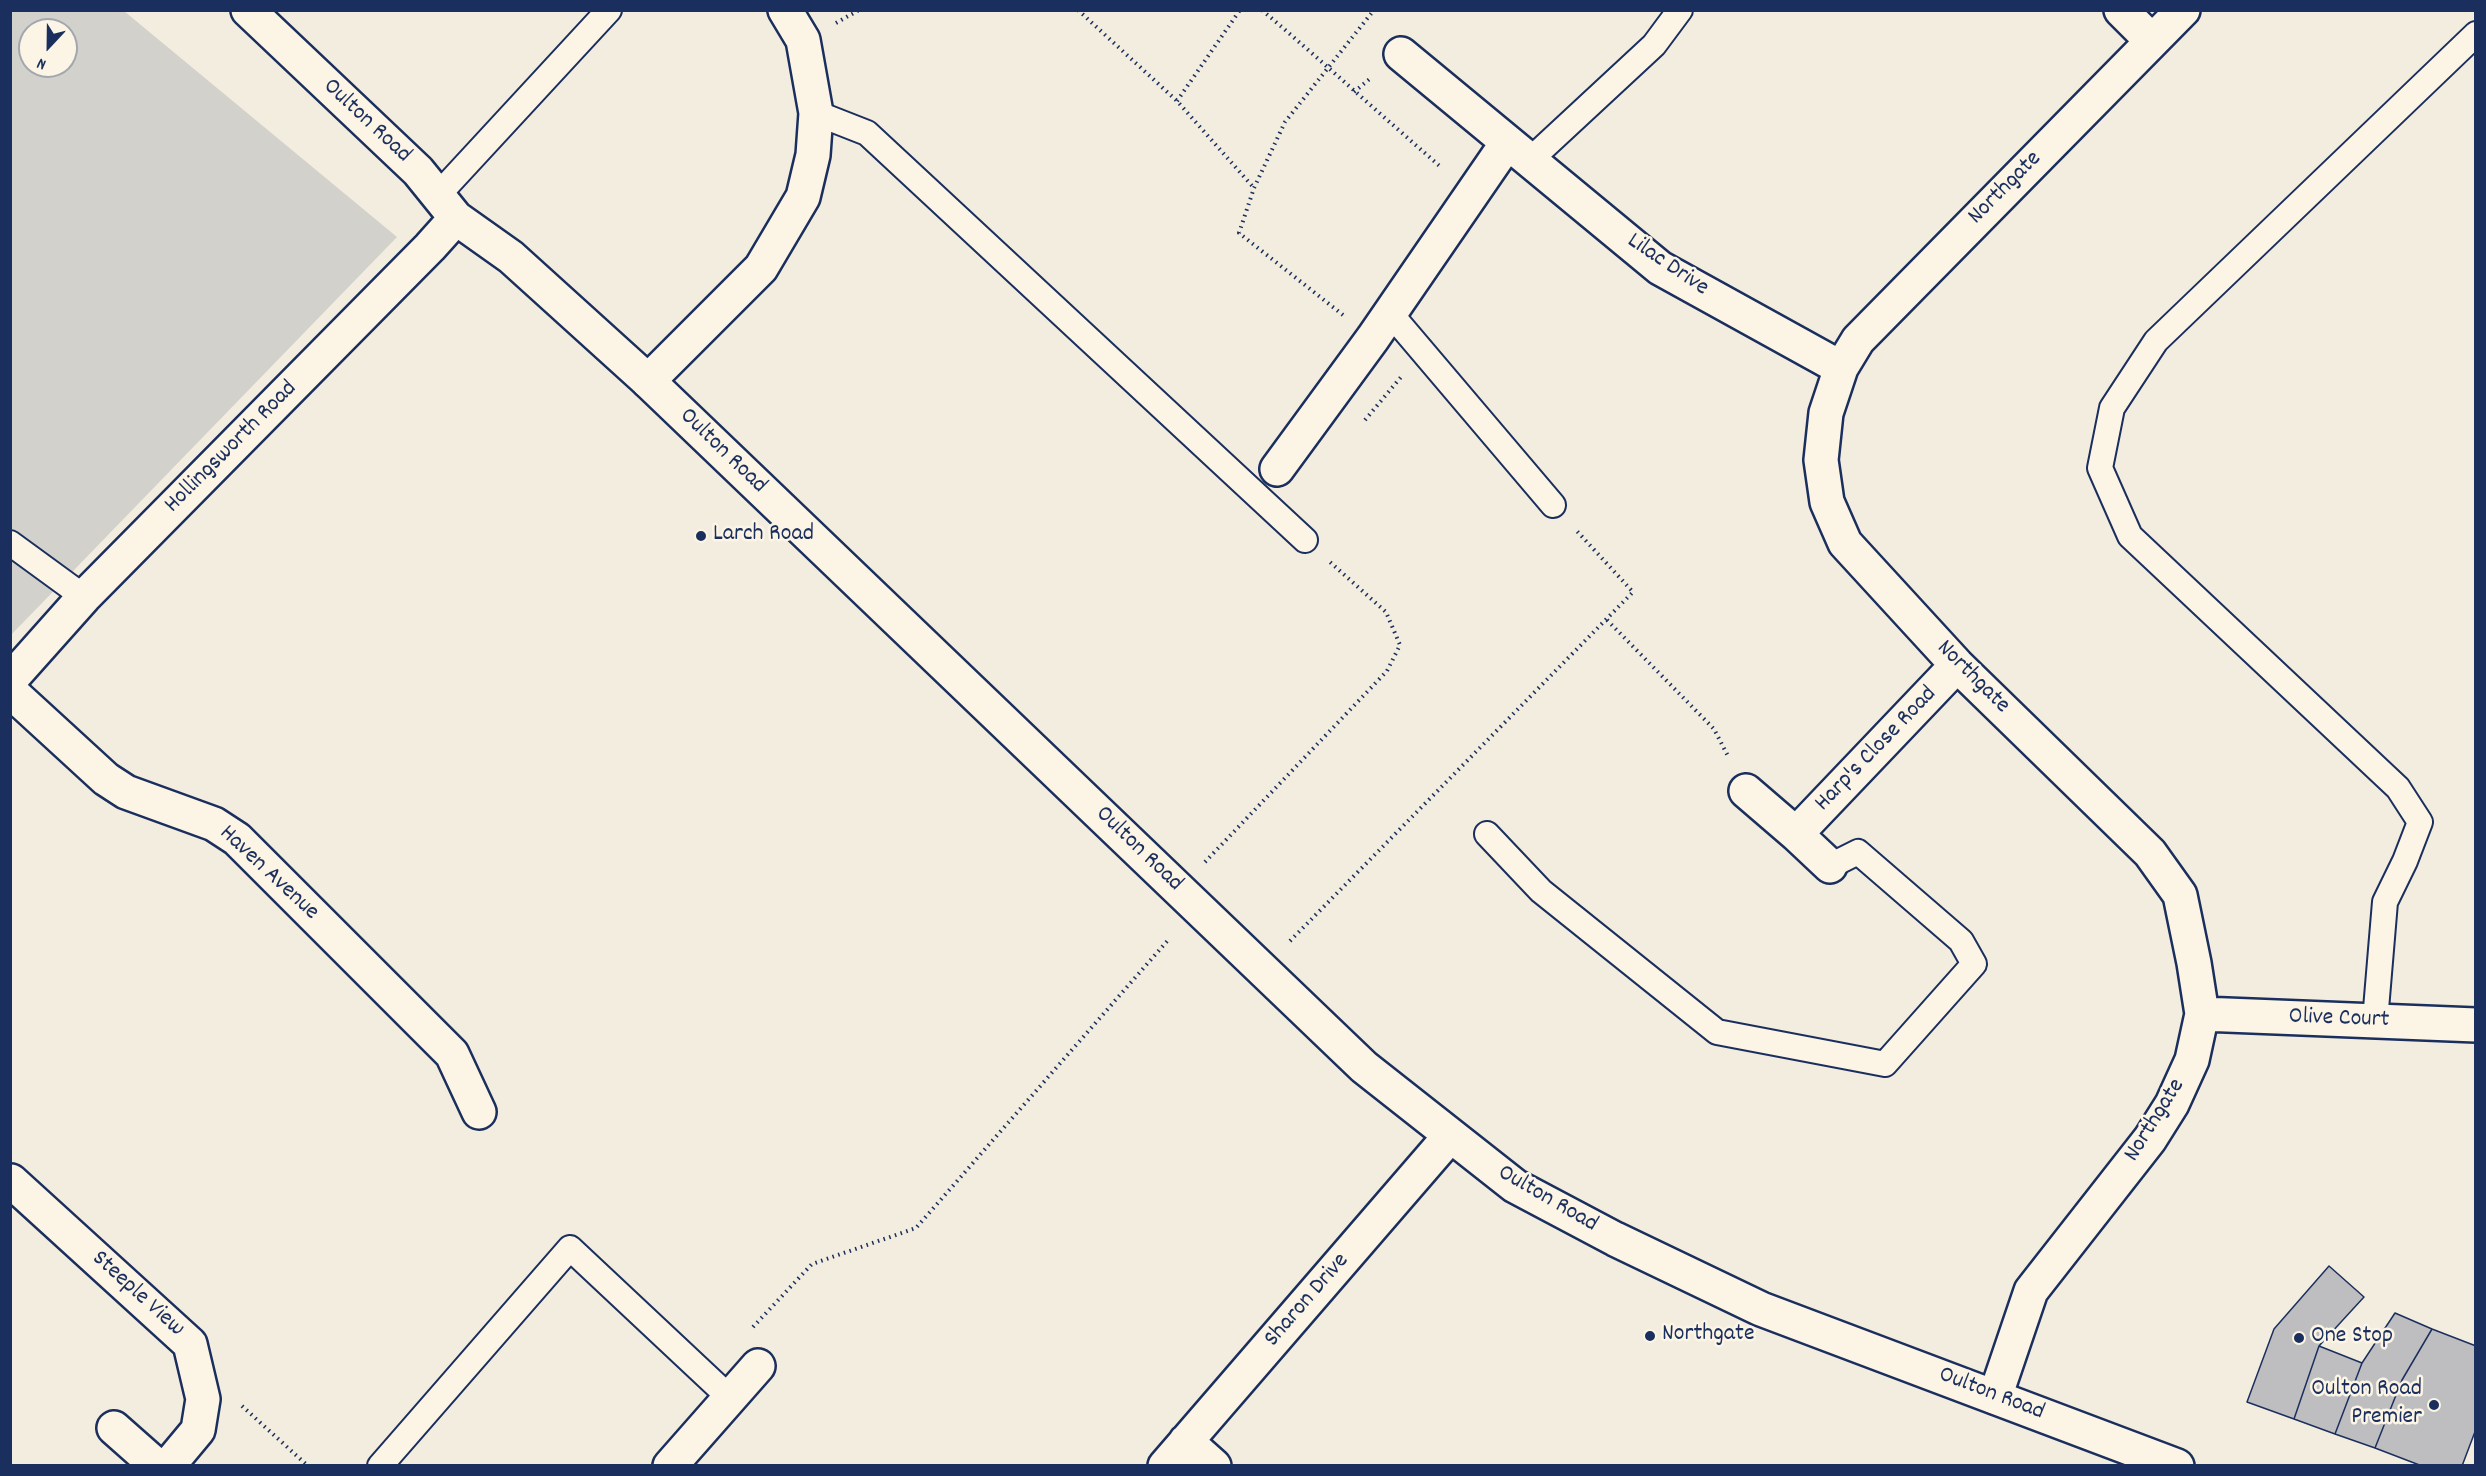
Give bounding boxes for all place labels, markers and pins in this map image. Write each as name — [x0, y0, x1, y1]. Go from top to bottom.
place label: Larch Road — [713, 522, 814, 550]
marker: Larch Road — [694, 529, 708, 543]
place label: Northgate — [1662, 1322, 1754, 1350]
place label: One Stop — [2311, 1324, 2393, 1352]
marker: Northgate — [1643, 1329, 1657, 1343]
marker: One Stop — [2292, 1331, 2306, 1345]
place label: Oulton Road Premier — [2311, 1377, 2422, 1433]
marker: Oulton Road Premier — [2427, 1398, 2441, 1412]

